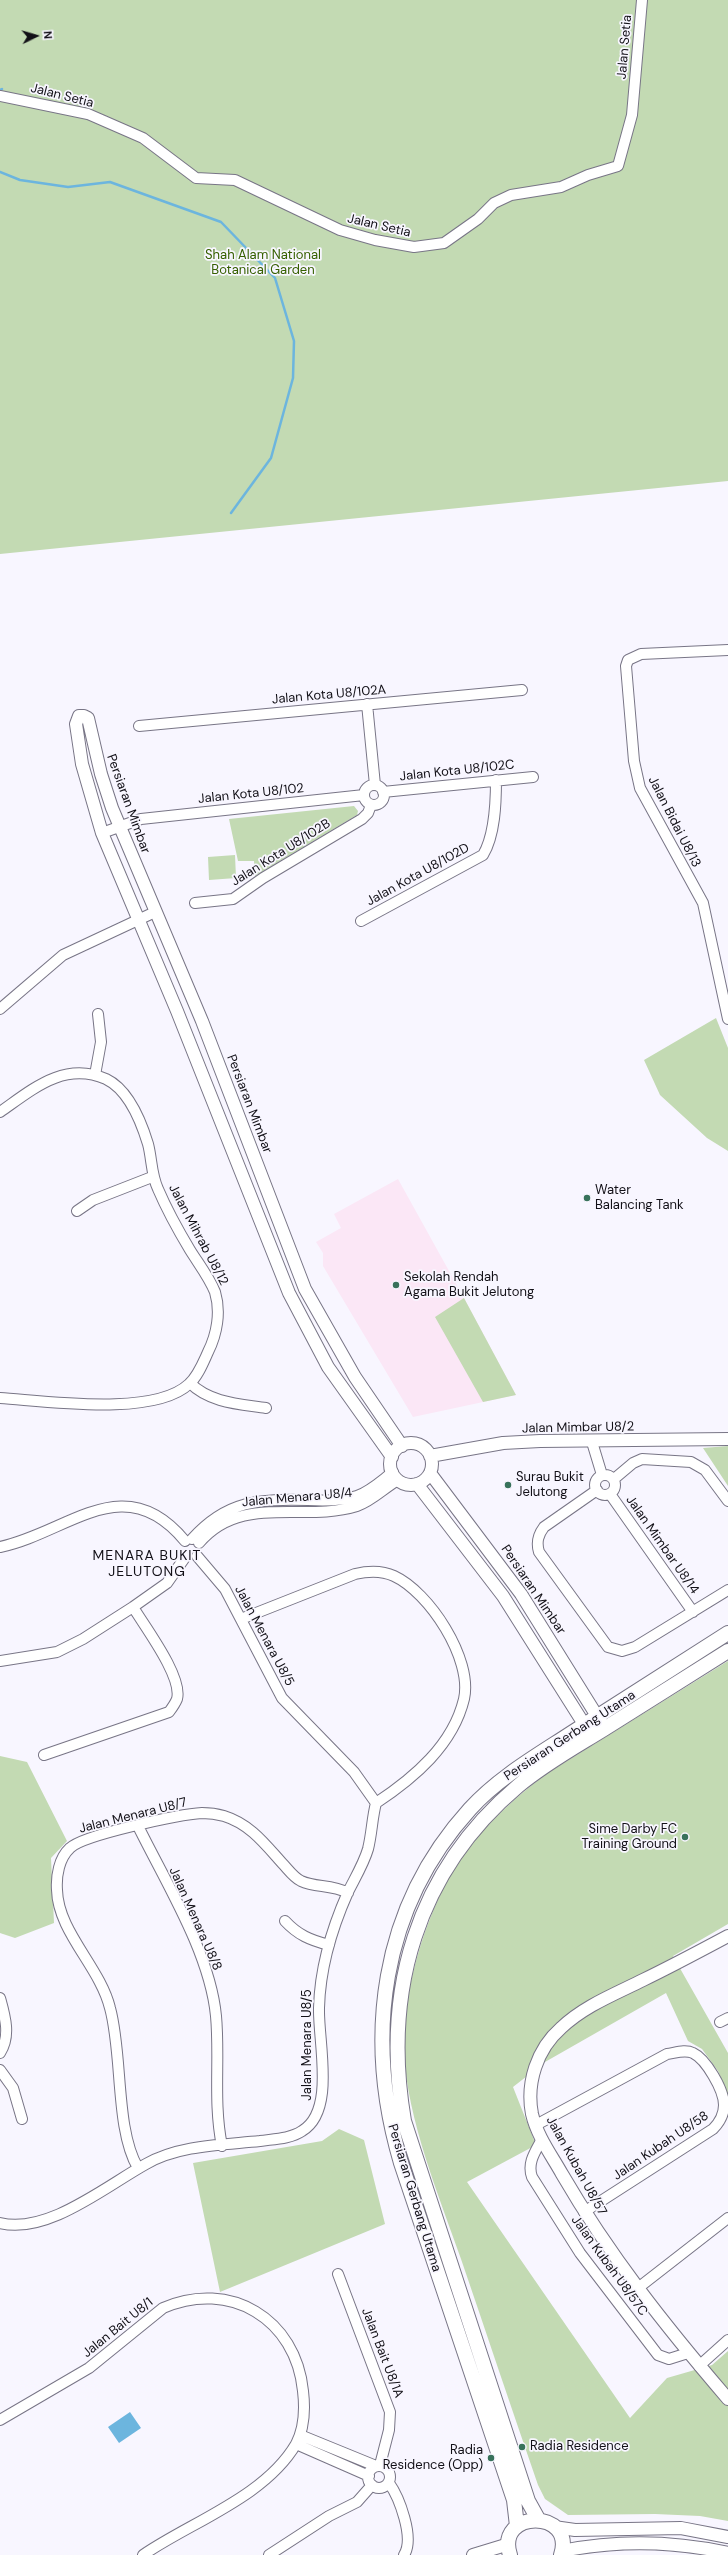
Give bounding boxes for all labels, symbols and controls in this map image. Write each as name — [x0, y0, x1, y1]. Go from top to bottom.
street label: Jalan Setia — [614, 14, 636, 80]
north arrow — [16, 16, 56, 56]
text: N — [41, 30, 55, 40]
street label: Jalan Setia — [29, 81, 95, 111]
street label: Jalan Setia — [346, 211, 412, 241]
park label: Shah Alam National Botanical Garden — [205, 248, 321, 279]
street label: Jalan Kota U8/102A — [271, 682, 387, 708]
street label: Persiaran Mimbar — [103, 752, 153, 856]
street label: Jalan Kota U8/102C — [399, 757, 515, 785]
street label: Jalan Bidai U8/13 — [644, 774, 704, 870]
street label: Jalan Kota U8/102 — [197, 781, 305, 807]
street label: Jalan Kota U8/102B — [229, 816, 333, 890]
street label: Jalan Kota U8/102D — [364, 840, 472, 910]
street label: Persiaran Mimbar — [223, 1052, 275, 1156]
street label: Jalan Mihrab U8/12 — [165, 1182, 231, 1288]
place label: Water Balancing Tank — [595, 1183, 683, 1214]
marker: Water Balancing Tank — [582, 1193, 592, 1203]
place label: Sekolah Rendah Agama Bukit Jelutong — [404, 1270, 534, 1301]
marker: Sekolah Rendah Agama Bukit Jelutong — [391, 1280, 401, 1290]
street label: Jalan Mimbar U8/2 — [522, 1419, 634, 1437]
place label: Surau Bukit Jelutong — [516, 1470, 584, 1501]
marker: Surau Bukit Jelutong — [503, 1480, 513, 1490]
street label: Jalan Menara U8/4 — [241, 1485, 353, 1511]
street label: Jalan Mimbar U8/14 — [622, 1493, 702, 1597]
street label: Persiaran Mimbar — [497, 1542, 569, 1638]
district label: MENARA BUKIT JELUTONG — [93, 1548, 201, 1580]
street label: Jalan Menara U8/5 — [231, 1583, 297, 1689]
street label: Persiaran Gerbang Utama — [501, 1688, 639, 1784]
street label: Jalan Menara U8/7 — [77, 1795, 189, 1837]
place label: Sime Darby FC Training Ground — [582, 1822, 677, 1853]
marker: Sime Darby FC Training Ground — [680, 1832, 690, 1842]
street label: Jalan Menara U8/8 — [165, 1865, 225, 1973]
street label: Jalan Menara U8/5 — [300, 1989, 316, 2101]
street label: Jalan Kubah U8/58 — [610, 2108, 712, 2184]
street label: Jalan Kubah U8/57 — [542, 2114, 610, 2218]
street label: Persiaran Gerbang Utama — [384, 2122, 444, 2274]
street label: Jalan Kubah U8/57C — [567, 2213, 651, 2319]
street label: Jalan Bait U8/1 — [80, 2295, 156, 2361]
street label: Jalan Bait U8/1A — [358, 2306, 406, 2400]
place label: Radia Residence — [530, 2439, 629, 2455]
marker: Radia Residence — [517, 2442, 527, 2452]
place label: Radia Residence (Opp) — [383, 2443, 483, 2474]
marker: Radia Residence (Opp) — [486, 2453, 496, 2463]

